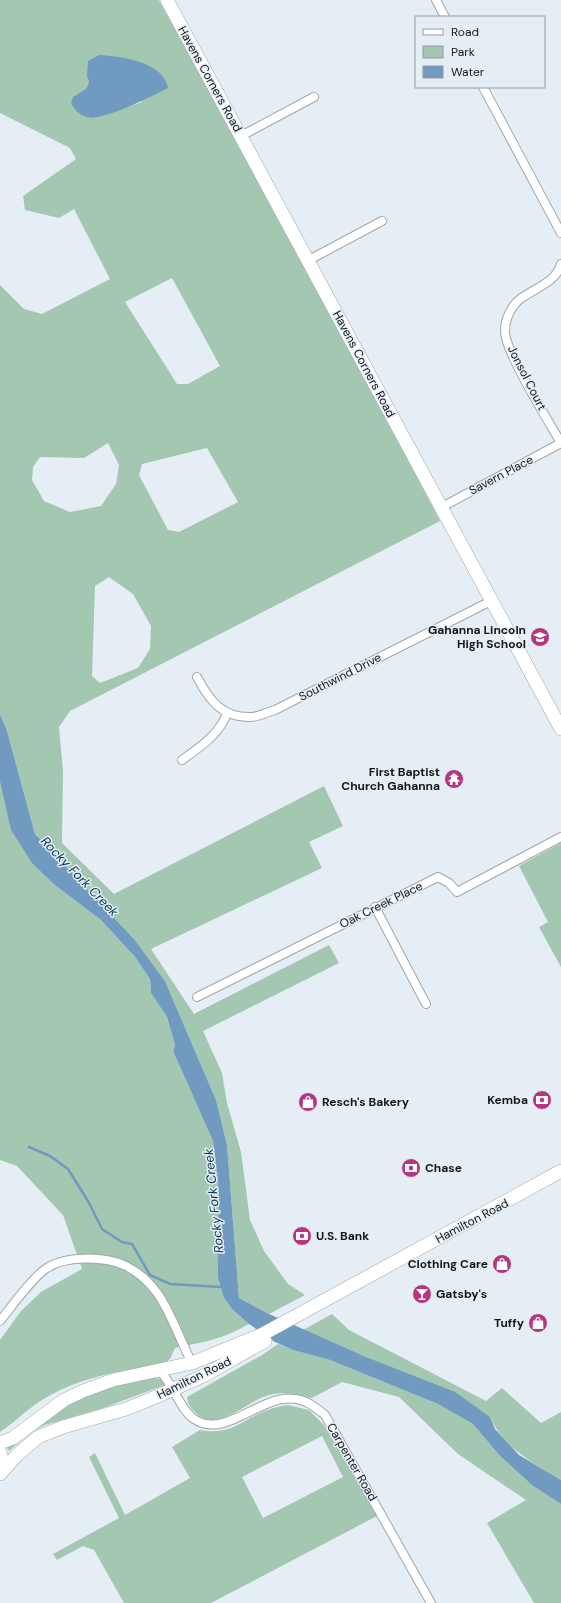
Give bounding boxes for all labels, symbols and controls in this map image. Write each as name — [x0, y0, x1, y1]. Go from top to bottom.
legend — [415, 16, 545, 88]
street label: Havens Corners Road — [174, 23, 246, 135]
text: Road — [451, 24, 479, 40]
text: Park — [451, 44, 475, 60]
text: Water — [451, 64, 485, 80]
street label: Havens Corners Road — [329, 308, 399, 420]
street label: Jonsol Court — [504, 343, 550, 413]
street label: Savern Place — [466, 451, 536, 499]
place label: Gahanna Lincoln High School — [428, 622, 526, 652]
school or university icon: Gahanna Lincoln High School — [529, 626, 551, 648]
street label: Southwind Drive — [296, 649, 384, 705]
place label: First Baptist Church Gahanna — [341, 764, 440, 794]
temple icon: First Baptist Church Gahanna — [443, 768, 465, 790]
water label: Rocky Fork Creek — [37, 833, 123, 920]
street label: Oak Creek Place — [337, 878, 425, 932]
bank icon: Kemba — [531, 1089, 553, 1111]
shop icon: Resch's Bakery — [297, 1091, 319, 1113]
place label: Kemba — [487, 1092, 528, 1108]
place label: Resch's Bakery — [322, 1094, 410, 1110]
water label: Rocky Fork Creek — [200, 1147, 227, 1254]
bank icon: Chase — [400, 1157, 422, 1179]
place label: Chase — [425, 1160, 462, 1176]
street label: Hamilton Road — [433, 1195, 511, 1247]
bank icon: U.S. Bank — [291, 1225, 313, 1247]
place label: U.S. Bank — [316, 1228, 369, 1244]
shop icon: Clothing Care — [491, 1253, 513, 1275]
place label: Clothing Care — [408, 1256, 488, 1272]
bar icon: Gatsby's — [411, 1283, 433, 1305]
place label: Gatsby's — [436, 1286, 487, 1302]
shop icon: Tuffy — [527, 1312, 549, 1334]
place label: Tuffy — [494, 1315, 525, 1331]
street label: Hamilton Road — [154, 1353, 234, 1403]
street label: Carpenter Road — [323, 1420, 381, 1504]

